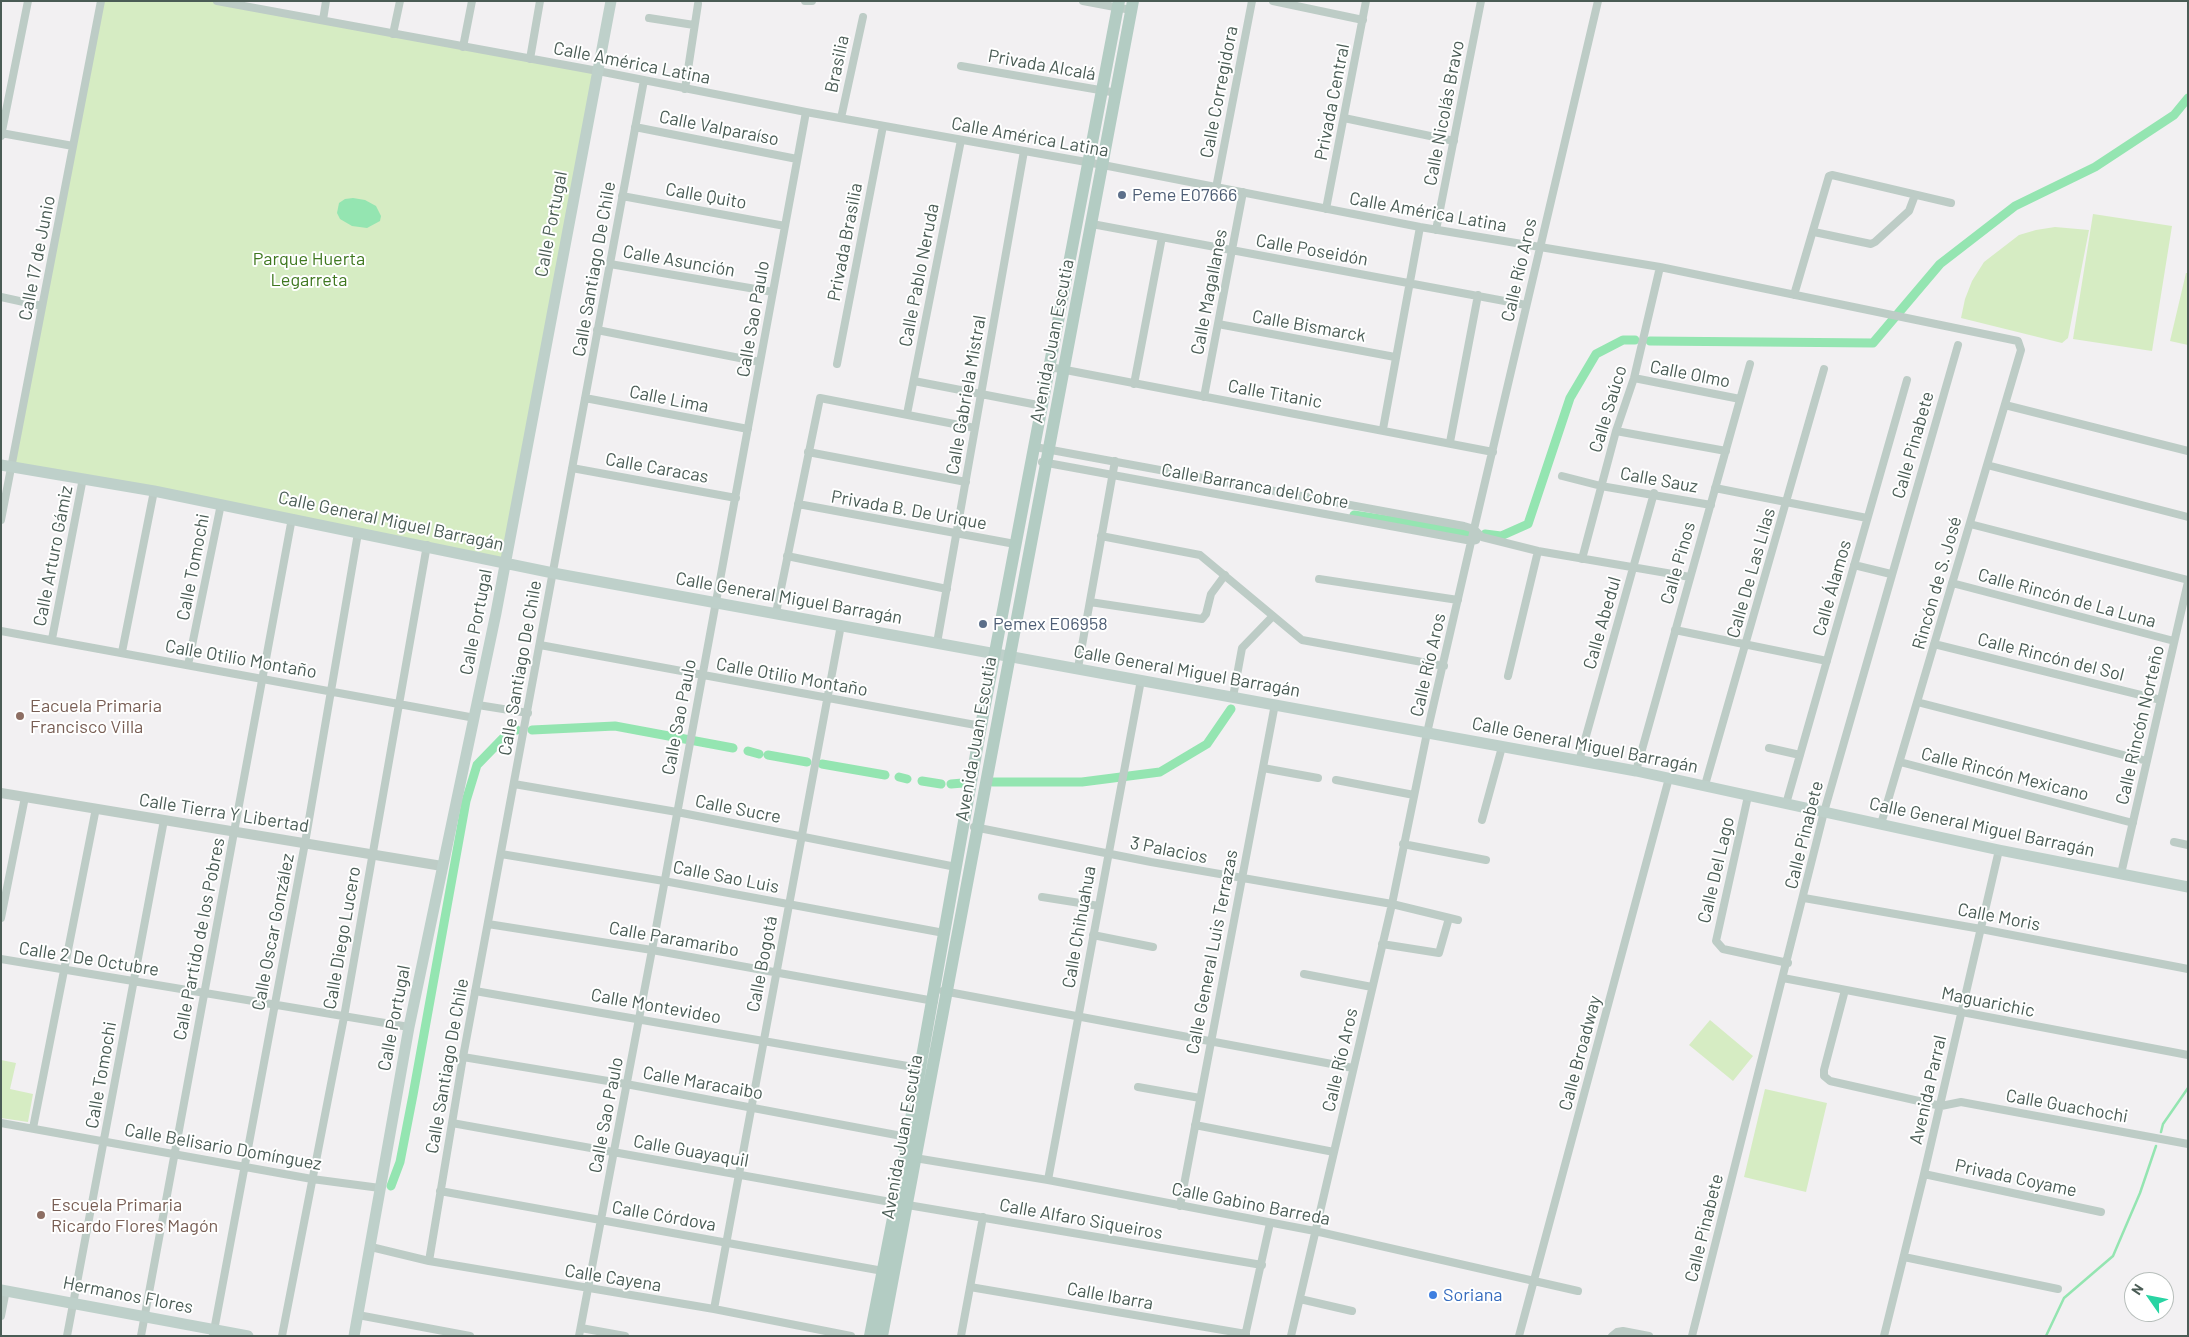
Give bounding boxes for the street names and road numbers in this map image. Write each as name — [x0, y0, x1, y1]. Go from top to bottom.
street label: Calle Corregidora — [1196, 24, 1242, 160]
street label: Brasilia — [820, 33, 854, 95]
street label: Calle América Latina — [552, 37, 712, 89]
street label: Calle Nicolás Bravo — [1419, 38, 1469, 188]
street label: Privada Central — [1310, 42, 1354, 162]
street label: Privada Alcalá — [986, 45, 1098, 85]
street label: Calle Valparaíso — [657, 106, 781, 150]
street label: Calle América Latina — [950, 113, 1110, 161]
street label: Calle Portugal — [530, 169, 572, 279]
street label: Calle Quito — [664, 178, 748, 214]
street label: Calle Santiago De Chile — [568, 180, 620, 358]
street label: Privada Brasilia — [823, 181, 867, 303]
street label: Calle América Latina — [1348, 188, 1508, 236]
street label: Calle 17 de Junio — [14, 194, 60, 322]
street label: Calle Pablo Neruda — [895, 201, 943, 349]
street label: Calle Río Aros — [1497, 216, 1541, 324]
street label: Calle Magallanes — [1186, 227, 1232, 357]
street label: Calle Poseidón — [1254, 229, 1370, 271]
street label: Calle Asunción — [621, 241, 737, 281]
street label: Avenida Juan Escutia — [1026, 257, 1078, 425]
street label: Calle Sao Paulo — [732, 259, 774, 379]
street label: Calle Bismarck — [1251, 305, 1367, 347]
street label: Calle Gabriela Mistral — [941, 314, 991, 476]
street label: Calle Olmo — [1648, 356, 1732, 392]
street label: Calle Saúco — [1585, 363, 1631, 455]
street label: Calle Titanic — [1226, 375, 1324, 413]
street label: Calle Lima — [627, 381, 711, 417]
street label: Calle Pinabete — [1887, 389, 1939, 501]
street label: Calle Caracas — [604, 448, 710, 488]
street label: Calle Barranca del Cobre — [1160, 459, 1350, 513]
street label: Calle Sauz — [1618, 463, 1700, 497]
street label: Calle Arturo Gámiz — [29, 484, 77, 628]
street label: Privada B. De Urique — [829, 486, 989, 534]
street label: Calle General Miguel Barragán — [276, 487, 506, 555]
street label: Calle De Las Lilas — [1722, 505, 1780, 641]
street label: Calle Tomochi — [172, 512, 214, 622]
street label: Rincón de S. José — [1908, 514, 1966, 652]
street label: Calle Pinos — [1656, 519, 1700, 607]
street label: Calle Álamos — [1808, 537, 1856, 639]
street label: Calle Rincón de La Luna — [1975, 564, 2159, 632]
street label: Calle Portugal — [455, 567, 497, 677]
street label: Calle General Miguel Barragán — [674, 567, 904, 629]
street label: Calle Abedul — [1578, 574, 1626, 672]
street label: Calle Santiago De Chile — [494, 579, 546, 757]
street label: Calle Río Aros — [1406, 611, 1450, 719]
street label: Calle Rincón del Sol — [1975, 628, 2127, 686]
street label: Calle Otilio Montaño — [163, 635, 319, 683]
street label: Calle General Miguel Barragán — [1072, 640, 1302, 702]
street label: Calle Rincón Norteño — [2111, 643, 2169, 807]
street label: Calle Otilio Montaño — [714, 653, 870, 701]
street label: Avenida Juan Escutia — [951, 655, 1001, 823]
street label: Calle Sao Paulo — [657, 657, 701, 777]
street label: Calle General Miguel Barragán — [1470, 712, 1700, 778]
street label: Calle Rincón Mexicano — [1919, 743, 2091, 805]
street label: Calle Pinabete — [1780, 779, 1828, 891]
street label: Calle Tierra Y Libertad — [137, 789, 311, 837]
street label: Calle Sucre — [693, 790, 783, 828]
street label: Calle General Miguel Barragán — [1867, 793, 2097, 861]
street label: Calle Del Lago — [1693, 815, 1739, 925]
street label: 3 Palacios — [1128, 832, 1210, 868]
street label: Calle Partido de los Pobres — [169, 836, 229, 1042]
street label: Calle General Luis Terrazas — [1182, 848, 1242, 1056]
street label: Calle Oscar González — [247, 852, 299, 1012]
street label: Calle Sao Luis — [671, 856, 781, 898]
street label: Calle Chihuahua — [1058, 864, 1100, 990]
street label: Calle Diego Lucero — [319, 865, 365, 1011]
street label: Calle Moris — [1956, 898, 2042, 936]
street label: Calle Bogotá — [742, 914, 782, 1014]
street label: Calle Paramaribo — [607, 917, 741, 961]
street label: Calle 2 De Octubre — [17, 937, 161, 981]
street label: Calle Portugal — [373, 963, 415, 1073]
street label: Calle Santiago De Chile — [421, 977, 473, 1155]
street label: Maguarichic — [1939, 982, 2037, 1022]
street label: Calle Montevideo — [589, 984, 723, 1028]
street label: Calle Broadway — [1554, 993, 1606, 1113]
street label: Calle Río Aros — [1318, 1006, 1362, 1114]
street label: Calle Tomochi — [81, 1020, 121, 1130]
street label: Avenida Parral — [1905, 1033, 1951, 1147]
street label: Avenida Juan Escutia — [877, 1053, 927, 1221]
street label: Calle Sao Paulo — [584, 1055, 628, 1175]
street label: Calle Maracaibo — [641, 1062, 765, 1104]
street label: Calle Guachochi — [2004, 1085, 2130, 1127]
street label: Calle Belisario Domínguez — [123, 1119, 323, 1175]
street label: Calle Guayaquil — [632, 1130, 750, 1172]
street label: Privada Coyame — [1953, 1155, 2079, 1201]
street label: Calle Pinabete — [1680, 1172, 1728, 1284]
street label: Calle Gabino Barreda — [1170, 1178, 1332, 1230]
street label: Calle Alfaro Siqueiros — [998, 1194, 1164, 1244]
street label: Calle Córdova — [610, 1196, 718, 1236]
street label: Calle Cayena — [563, 1260, 663, 1296]
street label: Hermanos Flores — [61, 1272, 195, 1318]
street label: Calle Ibarra — [1065, 1278, 1155, 1314]

